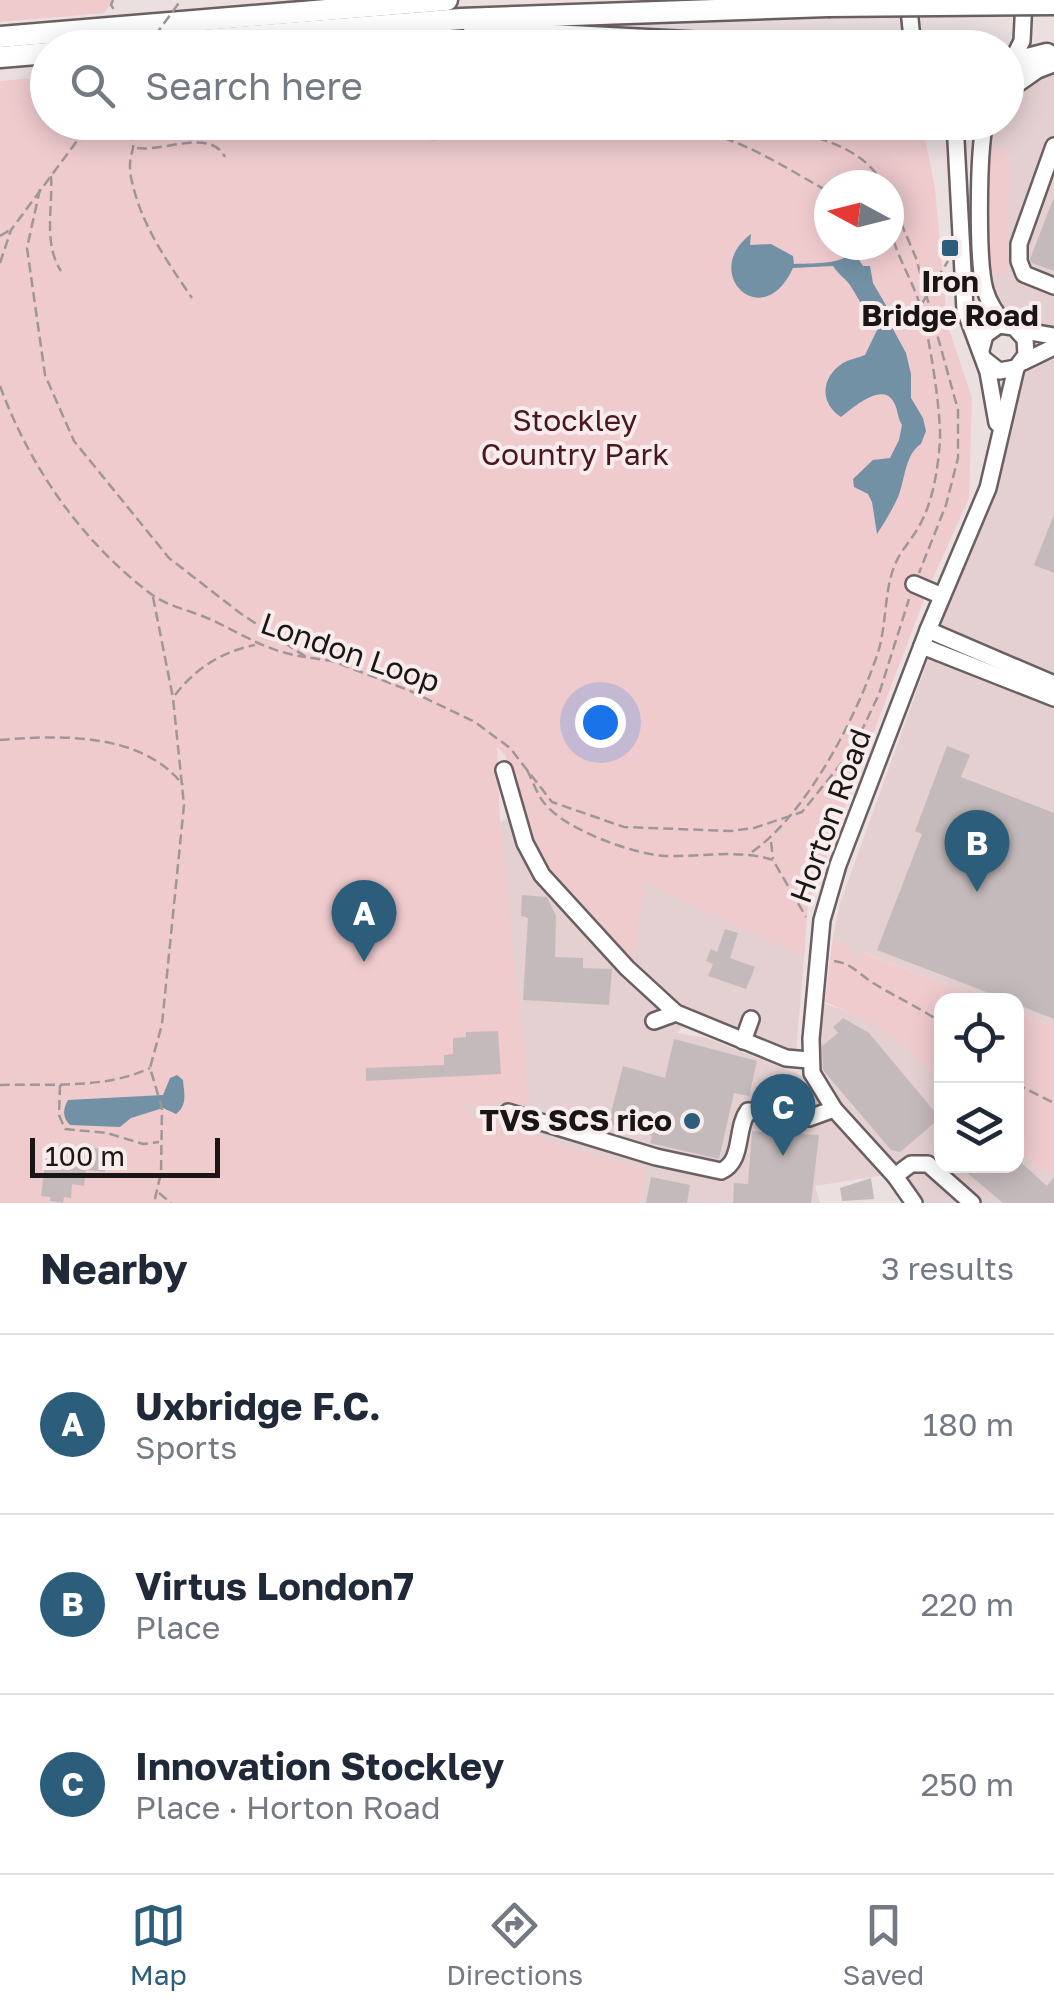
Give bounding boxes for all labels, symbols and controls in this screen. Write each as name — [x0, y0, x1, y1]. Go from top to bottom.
search box — [30, 30, 1024, 140]
icon: search — [65, 58, 120, 113]
text: Search here — [145, 63, 363, 108]
north arrow — [814, 170, 904, 260]
marker: Iron Bridge Road — [939, 237, 961, 259]
place label: Iron Bridge Road — [861, 263, 1039, 333]
park label: Stockley Country Park — [481, 402, 669, 472]
street label: London Loop — [256, 605, 445, 699]
your location — [575, 697, 626, 748]
street label: Horton Road — [782, 724, 878, 908]
pin: B — [944, 810, 1010, 892]
pin: A — [332, 880, 396, 962]
map controls — [934, 993, 1024, 1173]
button: locate — [934, 993, 1024, 1083]
pin: C — [750, 1074, 816, 1156]
button: layers — [934, 1083, 1024, 1173]
place label: TVS SCS rico — [479, 1102, 672, 1138]
marker: TVS SCS rico — [681, 1110, 703, 1132]
scale bar — [30, 1133, 220, 1178]
text: 100 m — [45, 1139, 125, 1172]
text: Nearby — [40, 1243, 188, 1293]
text: 3 results — [881, 1249, 1014, 1287]
text: Uxbridge F.C. — [135, 1383, 381, 1428]
text: A — [61, 1405, 84, 1443]
text: 180 m — [923, 1405, 1014, 1443]
text: Sports — [135, 1428, 237, 1466]
text: Virtus London7 — [135, 1563, 414, 1608]
text: B — [61, 1585, 84, 1623]
text: 220 m — [921, 1585, 1014, 1623]
text: Place — [135, 1608, 220, 1646]
text: Innovation Stockley — [135, 1743, 504, 1788]
text: C — [61, 1765, 84, 1803]
text: 250 m — [921, 1765, 1014, 1803]
text: Place · Horton Road — [135, 1788, 441, 1826]
tab: Map — [130, 1898, 187, 1991]
tab: Directions — [446, 1898, 583, 1991]
tab: Saved — [842, 1898, 924, 1991]

